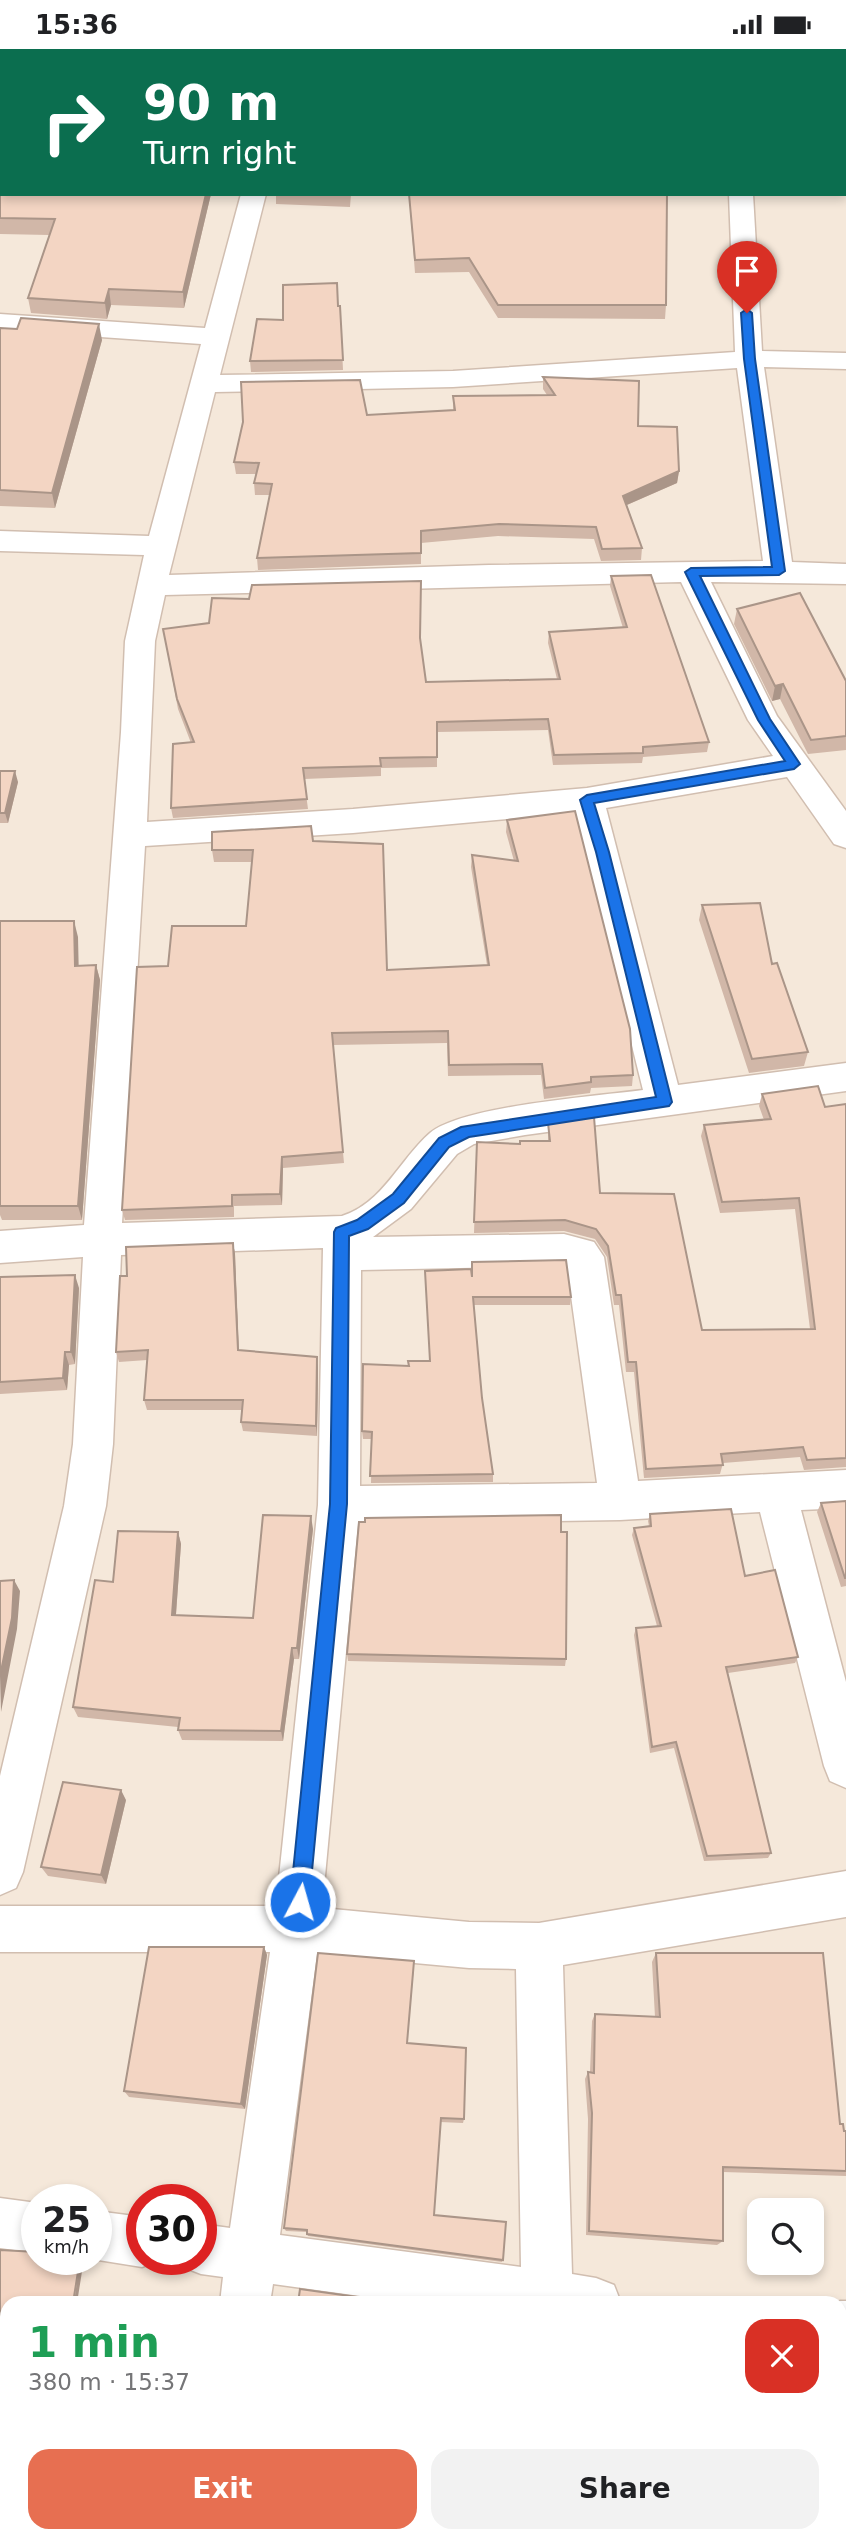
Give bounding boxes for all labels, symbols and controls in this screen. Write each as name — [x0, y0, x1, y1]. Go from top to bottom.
text: 15:36 — [35, 10, 118, 40]
text: 90 m — [143, 75, 279, 132]
icon: right — [28, 77, 119, 168]
text: Turn right — [143, 134, 296, 172]
pin — [717, 241, 777, 313]
icon: arrive — [728, 252, 766, 290]
position arrow — [263, 1865, 337, 1939]
speed limit sign: 30 — [126, 2184, 217, 2275]
map controls — [747, 2198, 824, 2275]
button: search — [747, 2198, 824, 2275]
text: 25 — [42, 2200, 91, 2240]
text: km/h — [44, 2236, 89, 2257]
text: 1 min — [28, 2318, 160, 2367]
button: close — [745, 2319, 819, 2393]
text: 380 m · 15:37 — [28, 2369, 190, 2395]
button: Exit — [28, 2449, 417, 2529]
button: Share — [431, 2449, 819, 2529]

